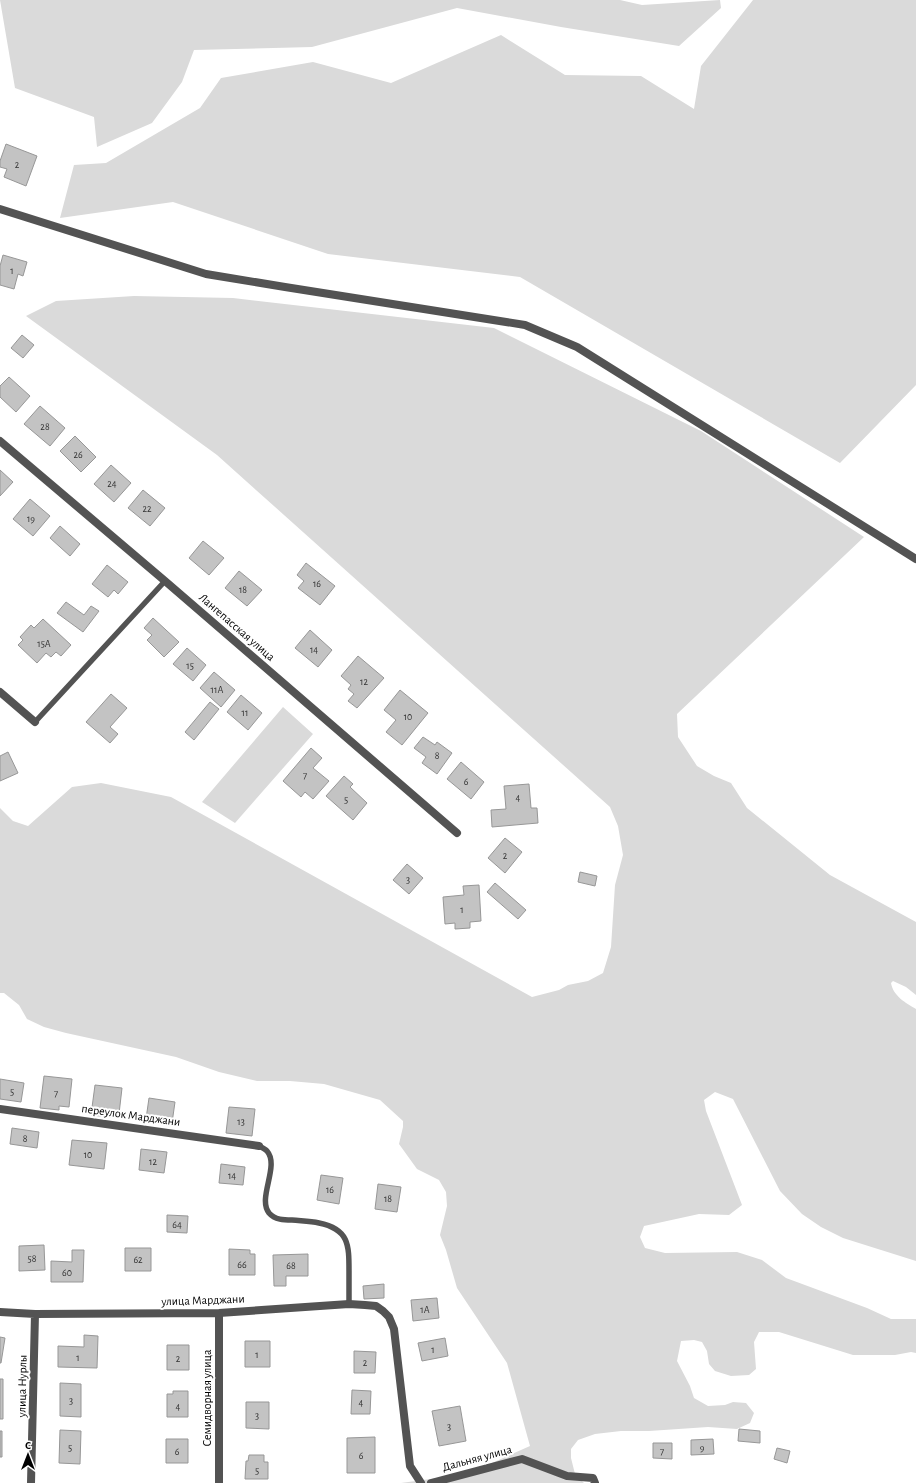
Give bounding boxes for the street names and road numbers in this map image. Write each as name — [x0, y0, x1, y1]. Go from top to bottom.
street label: Лангепасская улица — [196, 591, 278, 664]
street label: переулок Марджани — [81, 1102, 181, 1129]
street label: улица Марджани — [160, 1293, 245, 1308]
street label: Семидворная улица — [201, 1349, 214, 1446]
street label: улица Нурлы — [15, 1355, 30, 1418]
street label: Дальняя улица — [441, 1443, 514, 1474]

